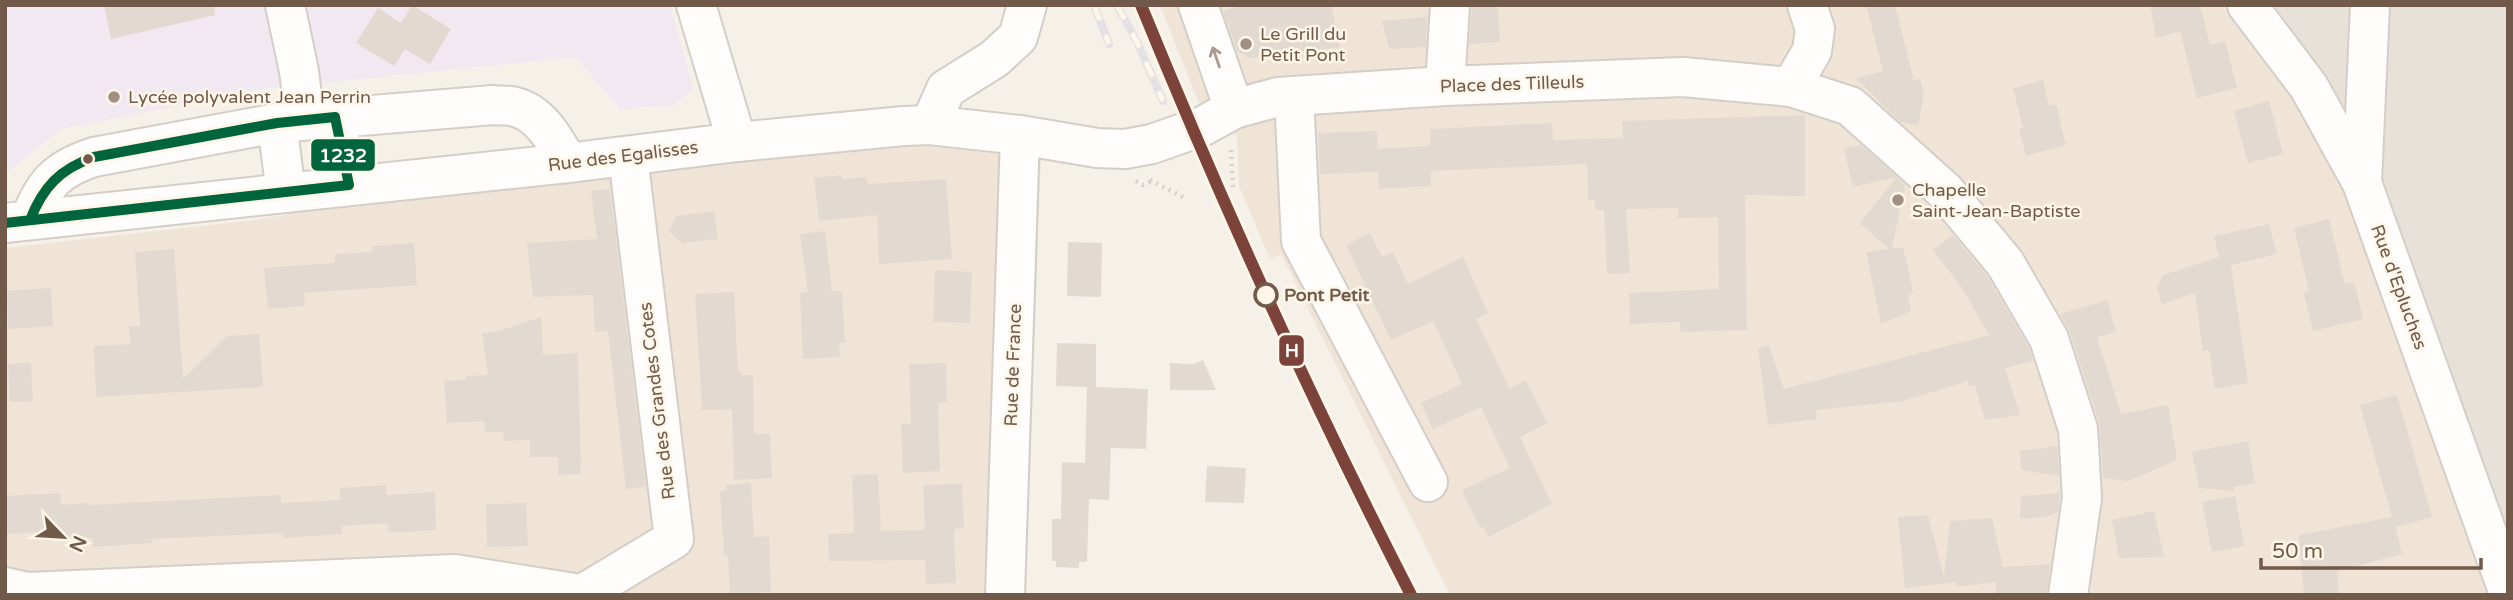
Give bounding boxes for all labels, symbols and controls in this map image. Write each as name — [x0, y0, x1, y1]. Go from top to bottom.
place label: Le Grill du Petit Pont — [1260, 23, 1346, 66]
marker: Le Grill du Petit Pont — [1238, 36, 1254, 52]
one-way arrow — [1209, 46, 1221, 68]
street label: Place des Tilleuls — [1439, 70, 1585, 98]
place label: Lycée polyvalent Jean Perrin — [128, 86, 371, 108]
marker: Lycée polyvalent Jean Perrin — [106, 89, 122, 105]
street label: Rue des Egalisses — [547, 136, 699, 176]
line badge: 1232 — [310, 138, 376, 172]
text: 1232 — [319, 145, 367, 167]
unlabelled marker — [81, 152, 95, 166]
place label: Chapelle Saint-Jean-Baptiste — [1912, 179, 2080, 222]
marker: Chapelle Saint-Jean-Baptiste — [1890, 192, 1906, 208]
street label: Rue d'Epluches — [2366, 221, 2432, 353]
marker: Pont Petit — [1254, 283, 1278, 307]
place label: Pont Petit — [1284, 284, 1369, 306]
street label: Rue des Grandes Cotes — [634, 301, 680, 501]
street label: Rue de France — [1000, 303, 1026, 427]
line badge: H — [1278, 334, 1305, 367]
text: H — [1285, 340, 1299, 362]
north arrow — [28, 502, 98, 572]
scale bar — [2261, 526, 2482, 570]
text: N — [64, 532, 91, 555]
text: 50 m — [2272, 539, 2323, 564]

